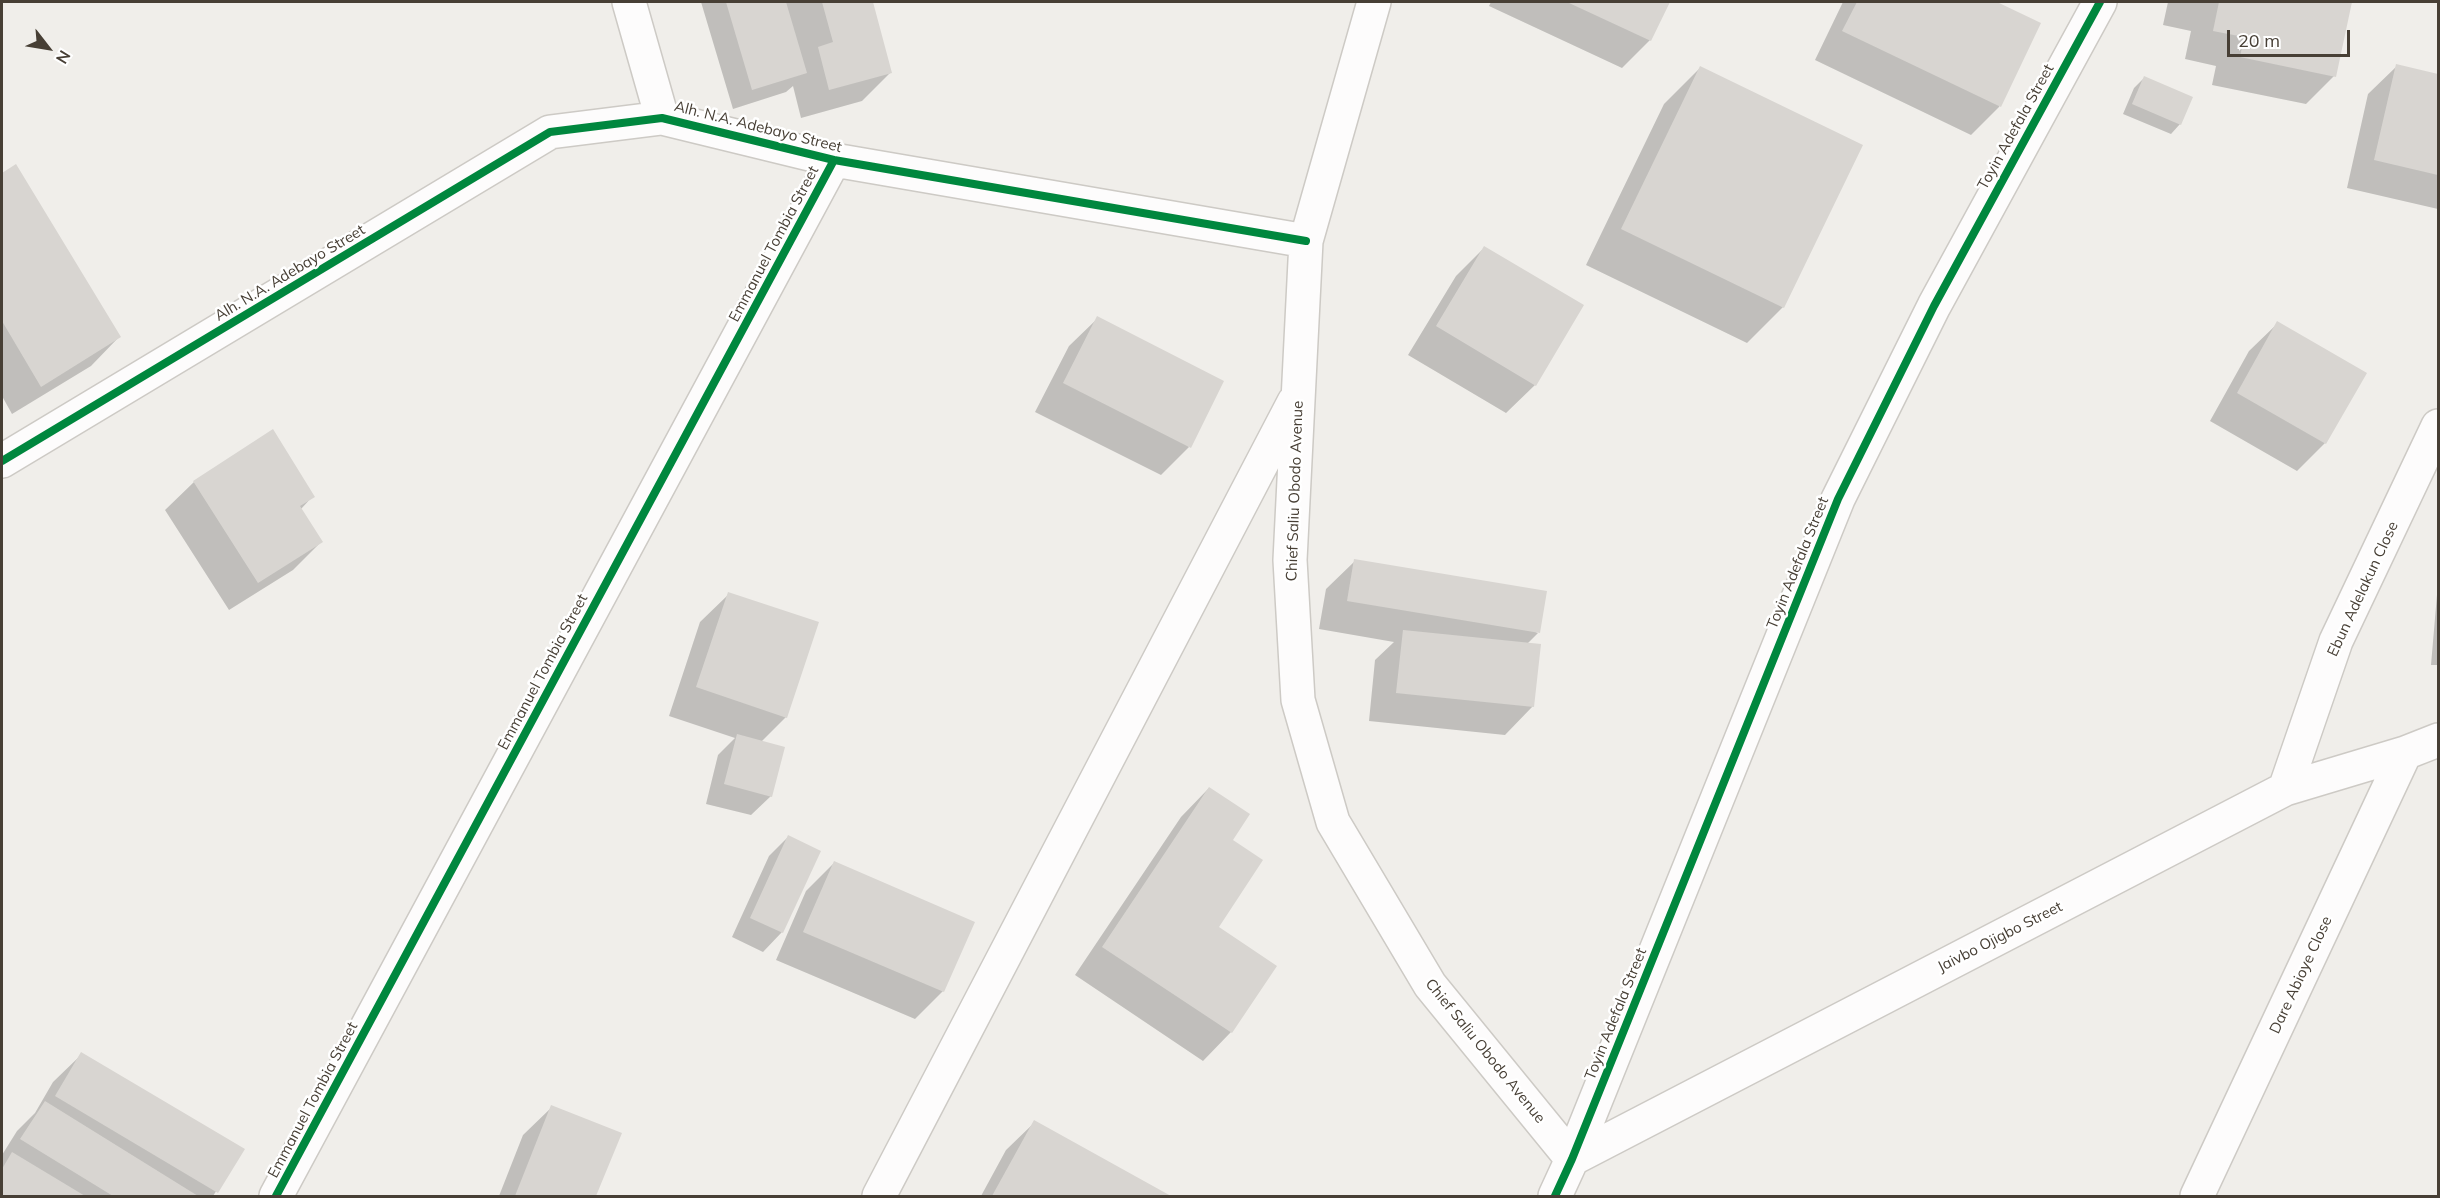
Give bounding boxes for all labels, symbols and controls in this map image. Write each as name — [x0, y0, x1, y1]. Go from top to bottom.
north arrow — [18, 18, 78, 78]
scale bar — [2230, 18, 2353, 56]
text: 20 m — [2238, 29, 2280, 52]
text: N — [52, 47, 75, 68]
street label: Toyin Adefala Street — [1974, 61, 2058, 193]
street label: Alh. N.A. Adebayo Street — [672, 97, 844, 157]
street label: Emmanuel Tombia Street — [725, 163, 823, 325]
street label: Alh. N.A. Adebayo Street — [212, 221, 368, 325]
street label: Chief Saliu Obodo Avenue — [1283, 400, 1307, 582]
street label: Toyin Adefala Street — [1763, 494, 1833, 632]
street label: Ebun Adelakun Close — [2324, 519, 2402, 659]
street label: Emmanuel Tombia Street — [494, 591, 592, 753]
street label: Jaivbo Ojigbo Street — [1935, 898, 2065, 976]
street label: Dare Abioye Close — [2266, 913, 2336, 1037]
street label: Toyin Adefala Street — [1581, 945, 1651, 1083]
street label: Chief Saliu Obodo Avenue — [1421, 975, 1549, 1127]
street label: Emmanuel Tombia Street — [264, 1019, 362, 1181]

